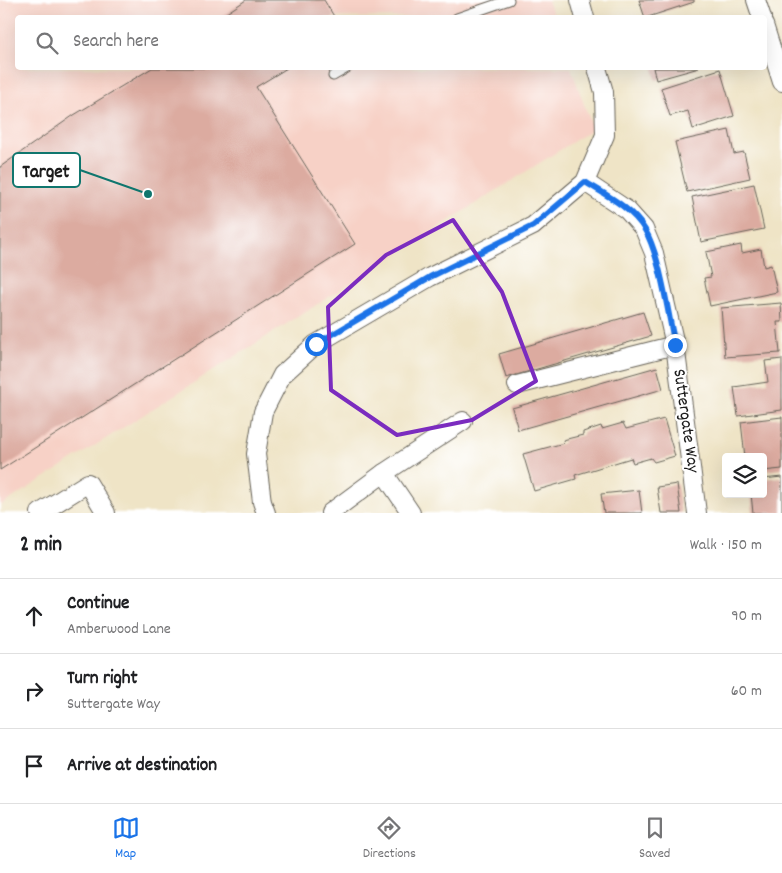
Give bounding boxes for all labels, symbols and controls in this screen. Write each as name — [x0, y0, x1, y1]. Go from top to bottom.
search box — [15, 15, 767, 70]
icon: search — [33, 29, 61, 57]
text: Search here — [73, 29, 159, 56]
callout: Target — [13, 153, 80, 187]
text: Target — [22, 160, 70, 187]
route start — [305, 333, 328, 356]
route end — [664, 334, 687, 357]
street label: Suttergate Way — [665, 367, 705, 475]
map controls — [722, 453, 767, 498]
button: layers — [722, 453, 767, 498]
text: 2 min — [20, 531, 62, 561]
text: Walk · 150 m — [690, 534, 762, 557]
text: Continue — [67, 591, 129, 618]
icon: ahead — [20, 602, 48, 630]
text: 90 m — [731, 605, 762, 628]
text: Amberwood Lane — [67, 618, 171, 641]
text: Turn right — [67, 666, 138, 693]
icon: right — [20, 677, 48, 705]
text: 60 m — [731, 680, 762, 703]
text: Suttergate Way — [67, 693, 160, 716]
icon: arrive — [20, 752, 48, 780]
text: Arrive at destination — [67, 753, 217, 780]
tab: Map — [112, 814, 140, 864]
tab: Directions — [363, 814, 416, 864]
tab: Saved — [639, 814, 670, 864]

